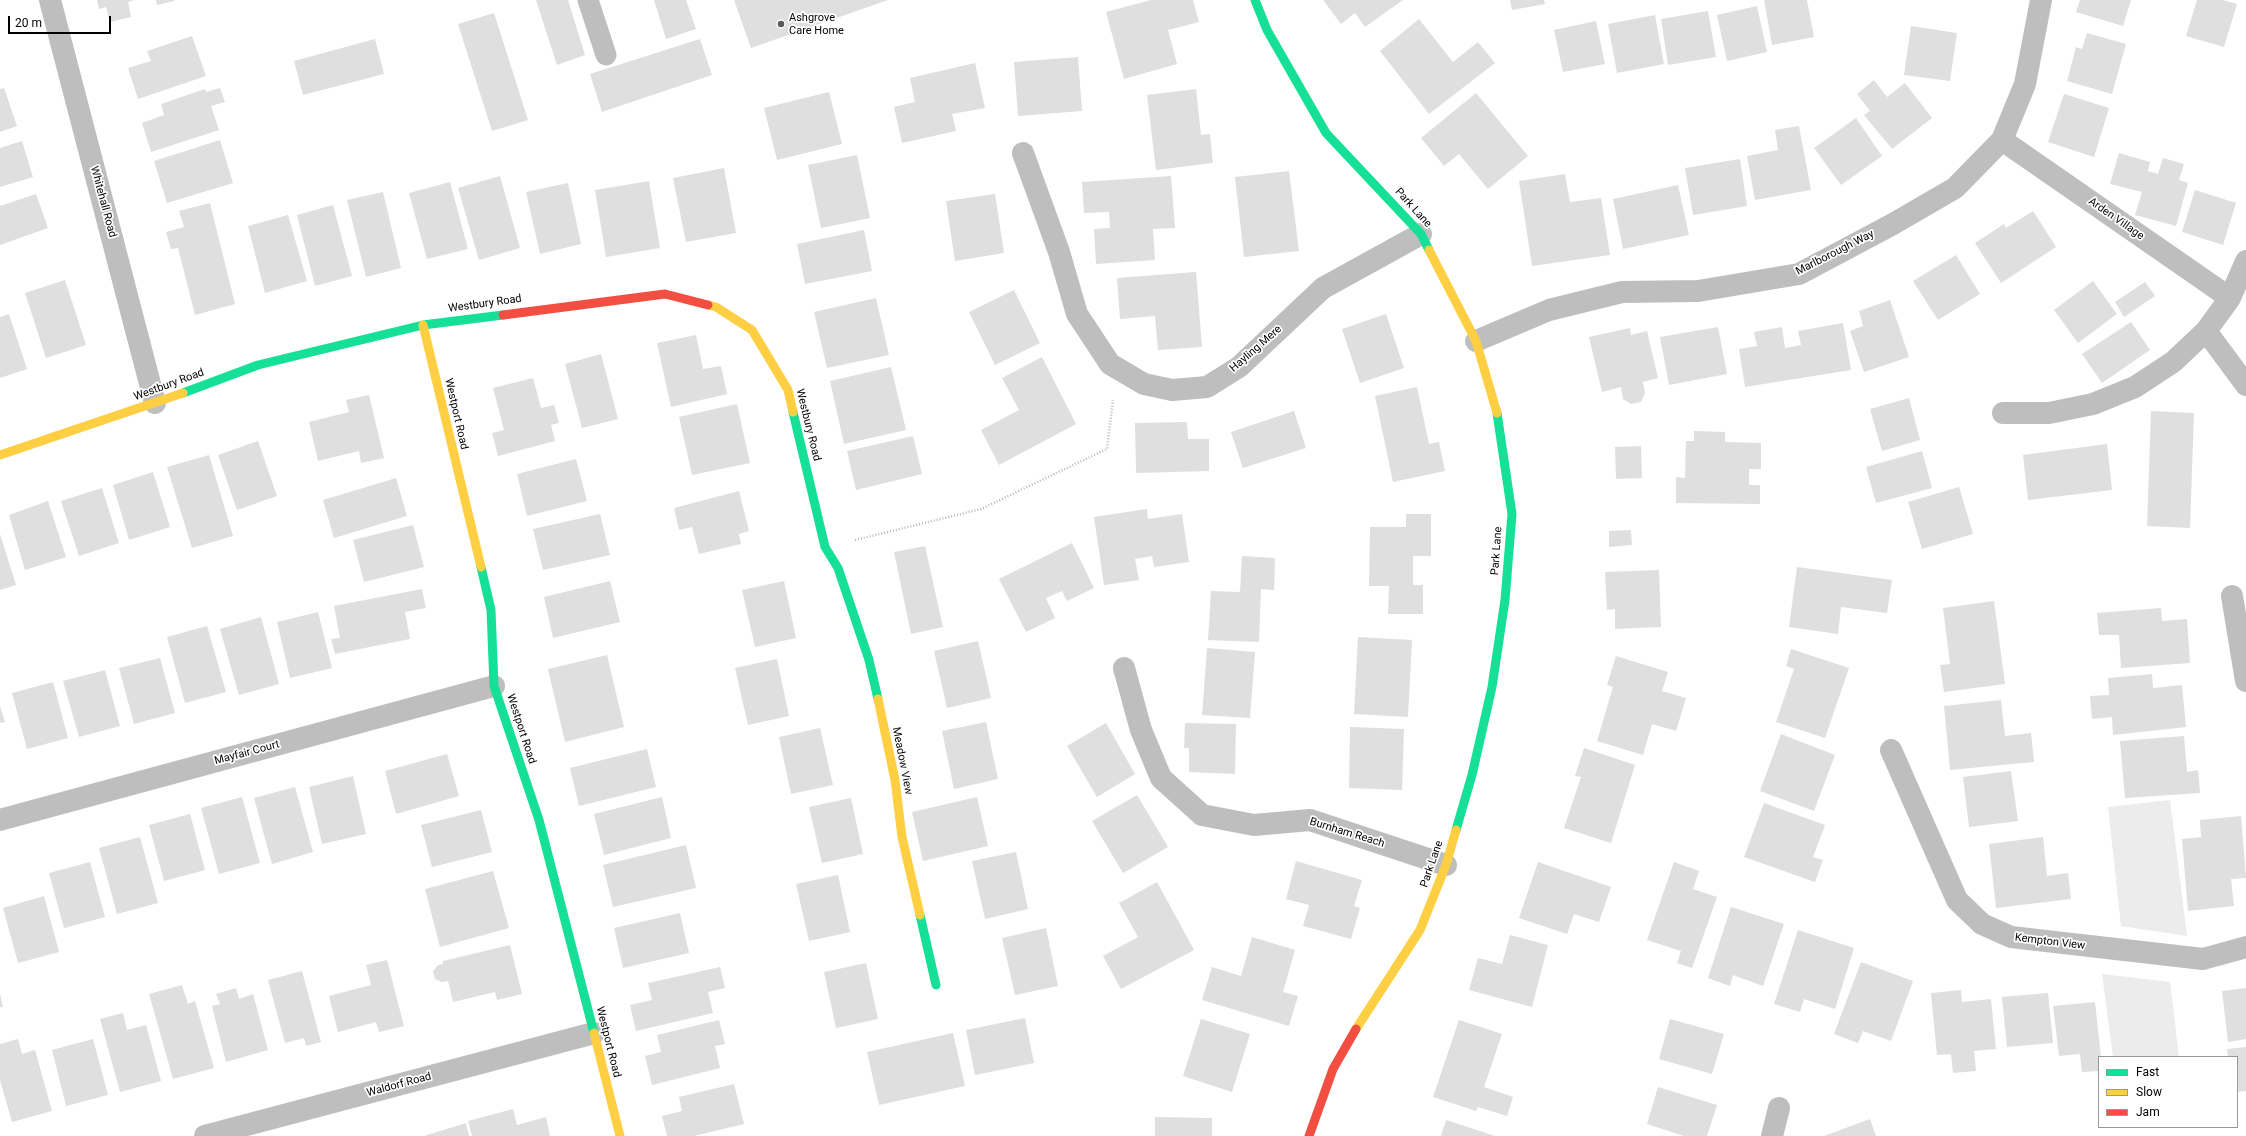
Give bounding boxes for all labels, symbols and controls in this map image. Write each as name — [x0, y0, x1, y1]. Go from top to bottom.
scale bar — [10, 8, 113, 34]
place label: Ashgrove Care Home — [789, 11, 844, 37]
text: 20 m — [15, 16, 42, 30]
marker: Ashgrove Care Home — [776, 19, 786, 29]
street label: Whitehall Road — [87, 165, 119, 239]
street label: Park Lane — [1392, 185, 1434, 231]
street label: Arden Village — [2086, 195, 2146, 243]
street label: Marlborough Way — [1794, 228, 1876, 278]
street label: Westbury Road — [447, 292, 523, 316]
street label: Hayling Mere — [1227, 323, 1285, 375]
street label: Westbury Road — [132, 366, 206, 404]
street label: Westport Road — [441, 377, 471, 451]
street label: Westbury Road — [793, 388, 823, 462]
street label: Park Lane — [1489, 526, 1505, 576]
street label: Westport Road — [503, 692, 539, 766]
street label: Meadow View — [889, 726, 915, 796]
street label: Mayfair Court — [213, 738, 281, 768]
street label: Burnham Reach — [1308, 815, 1386, 851]
street label: Park Lane — [1418, 839, 1446, 889]
street label: Kempton View — [2014, 931, 2086, 953]
street label: Westport Road — [593, 1005, 623, 1079]
legend — [2098, 1056, 2238, 1128]
text: Fast — [2136, 1065, 2159, 1079]
street label: Waldorf Road — [365, 1070, 433, 1100]
text: Slow — [2136, 1085, 2162, 1099]
text: Jam — [2136, 1105, 2160, 1119]

